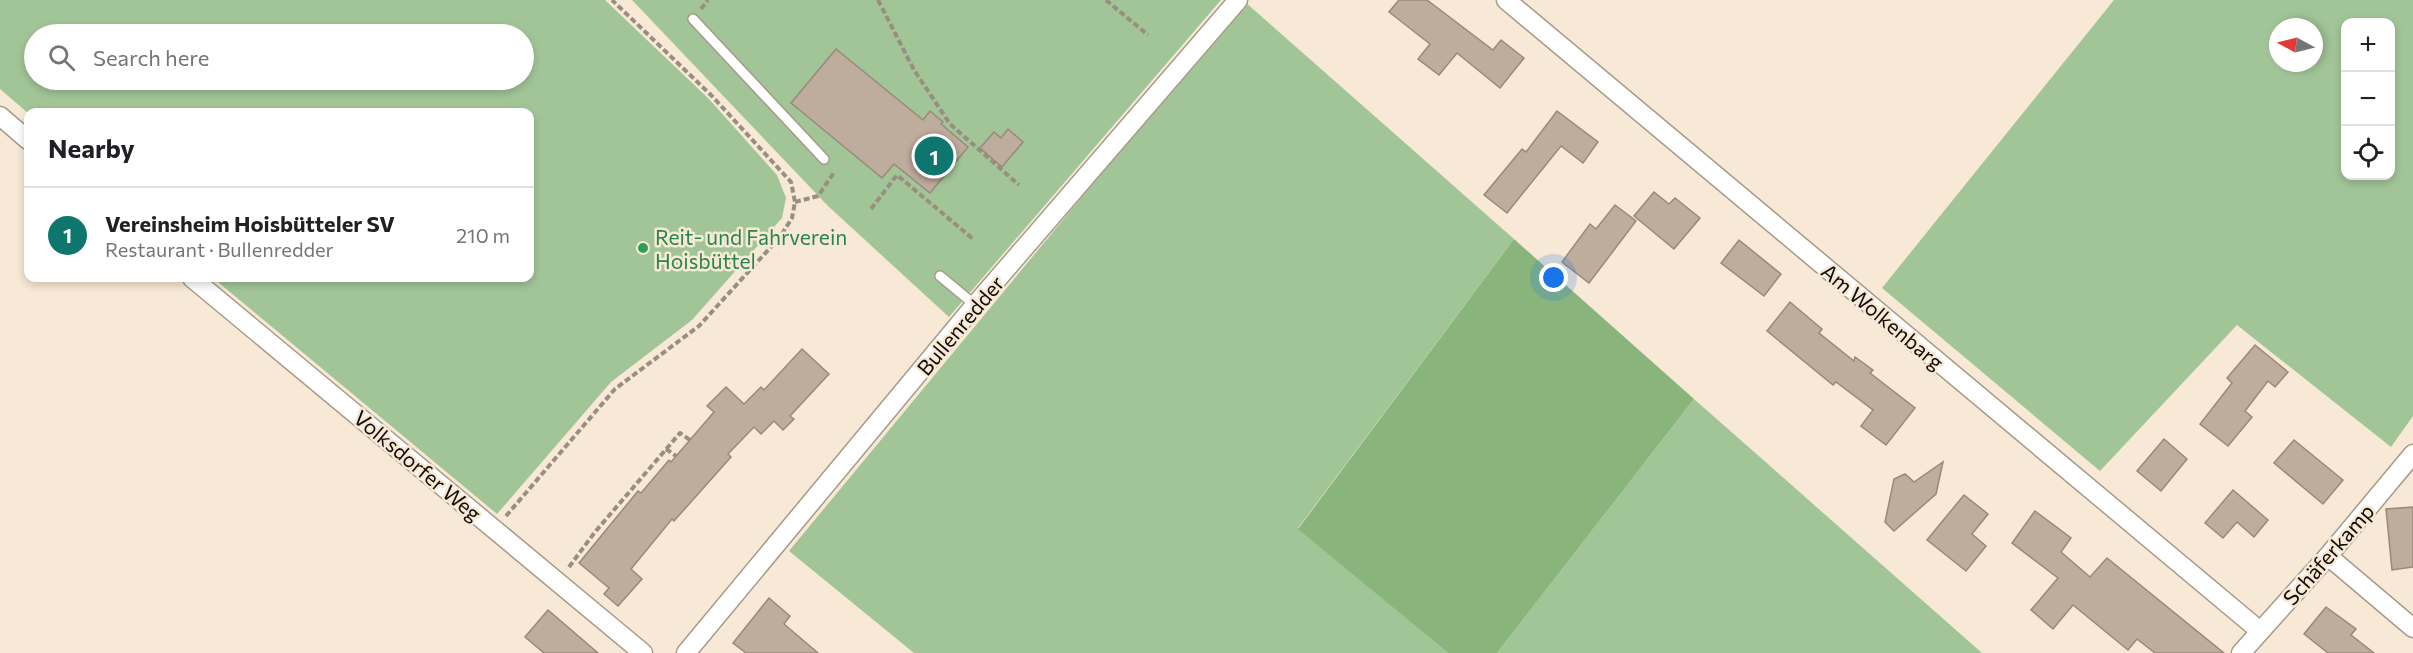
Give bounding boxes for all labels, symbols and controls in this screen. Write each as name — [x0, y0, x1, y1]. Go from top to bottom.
north arrow — [2269, 18, 2323, 72]
map controls — [2341, 18, 2395, 180]
button: + — [2341, 18, 2395, 72]
search box — [24, 24, 534, 90]
icon: search — [45, 41, 78, 74]
text: Search here — [93, 44, 209, 71]
button: − — [2341, 72, 2395, 126]
button: locate — [2341, 126, 2395, 180]
text: Nearby — [48, 132, 135, 163]
pin: 1 — [914, 134, 954, 178]
text: Vereinsheim Hoisbütteler SV — [105, 210, 395, 237]
text: 1 — [63, 223, 72, 247]
text: 210 m — [456, 223, 510, 247]
place label: Reit- und Fahrverein Hoisbüttel — [655, 224, 847, 273]
text: Restaurant · Bullenredder — [105, 237, 334, 261]
marker: Reit- und Fahrverein Hoisbüttel — [636, 241, 650, 255]
street label: Am Wolkenbarg — [1817, 258, 1949, 374]
your location — [1539, 263, 1568, 292]
street label: Bullenredder — [911, 270, 1009, 380]
street label: Volksdorfer Weg — [349, 404, 487, 526]
street label: Schäferkamp — [2277, 498, 2379, 610]

